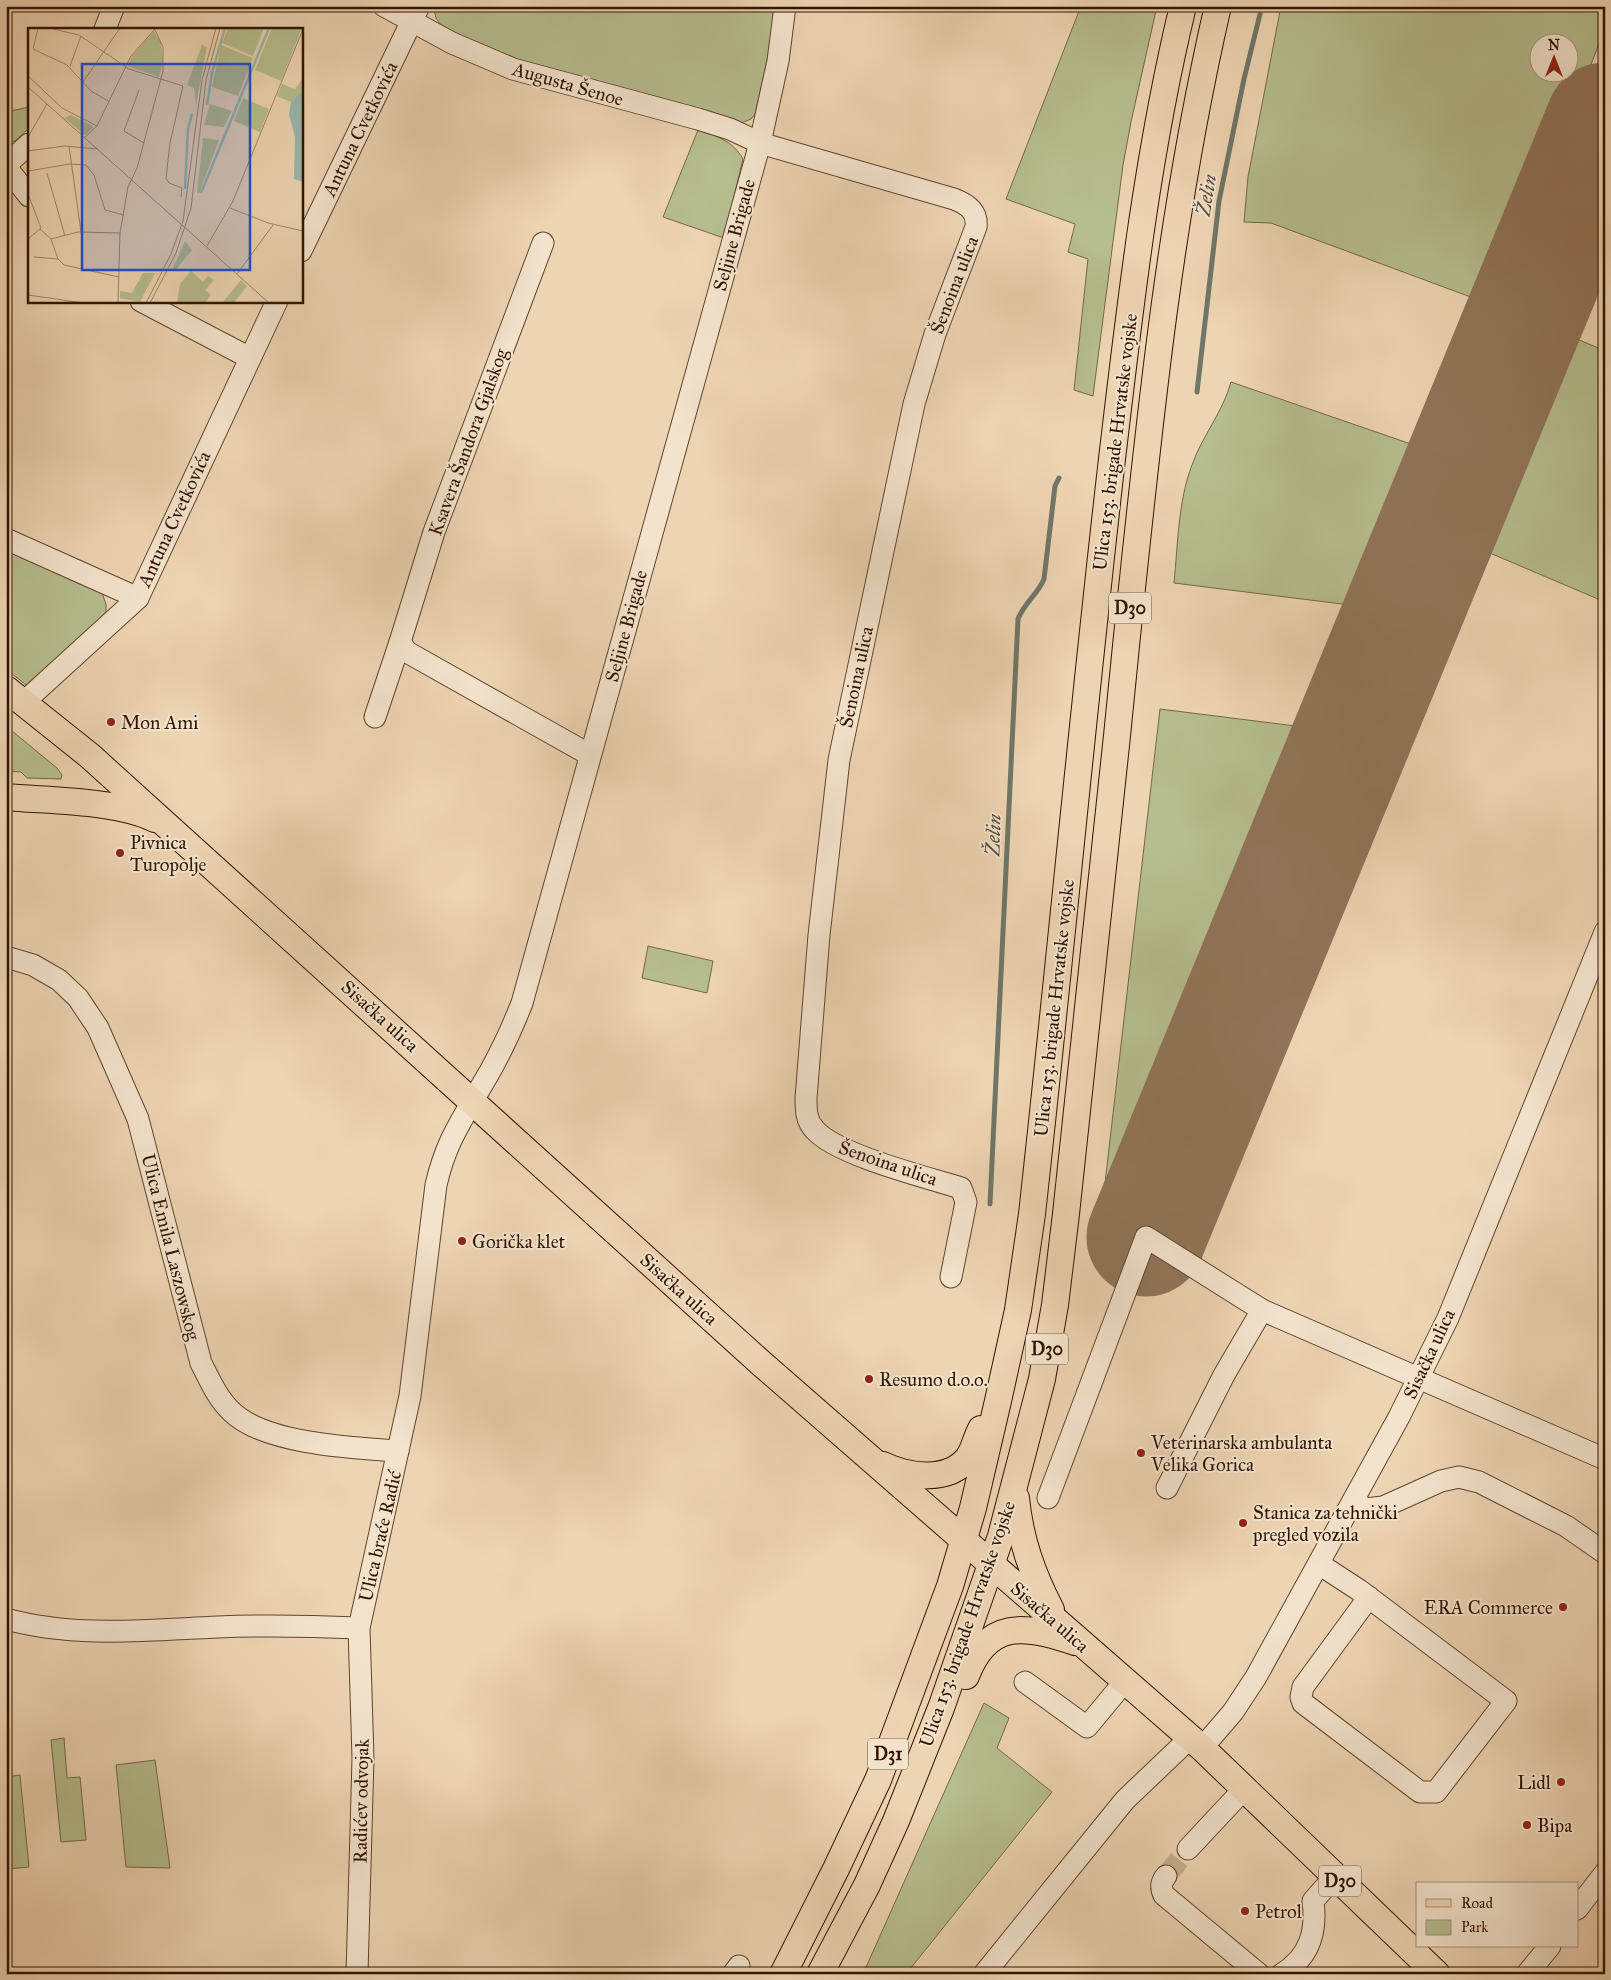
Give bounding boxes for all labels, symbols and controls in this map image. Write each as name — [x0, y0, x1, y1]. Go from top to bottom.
inset map — [28, 28, 302, 302]
north arrow — [1528, 32, 1578, 82]
text: N — [1548, 37, 1560, 54]
street label: Antuna Cvetkovića — [317, 57, 403, 201]
street label: Augusta Šenoe — [509, 57, 626, 112]
water label: Želin — [1188, 171, 1222, 219]
street label: Seljine Brigade — [708, 176, 761, 294]
street label: Šenoina ulica — [925, 232, 984, 337]
street label: Ulica 153. brigade Hrvatske vojske — [1088, 312, 1143, 572]
street label: Ksavera Šandora Gjalskog — [423, 345, 514, 539]
street label: Antuna Cvetkovića — [132, 447, 216, 592]
street label: Seljine Brigade — [600, 567, 653, 685]
road number: D30 — [1109, 592, 1151, 624]
street label: Šenoina ulica — [834, 623, 878, 730]
place label: Mon Ami — [121, 711, 198, 734]
marker: Mon Ami — [105, 716, 117, 728]
water label: Želin — [978, 813, 1006, 858]
place label: Pivnica Turopolje — [130, 831, 207, 876]
marker: Pivnica Turopolje — [114, 847, 126, 859]
street label: Ulica 153. brigade Hrvatske vojske — [1029, 878, 1080, 1138]
street label: Sisačka ulica — [336, 975, 424, 1057]
street label: Šenoina ulica — [836, 1135, 941, 1191]
street label: Ulica Emila Laszowskog — [136, 1151, 205, 1343]
place label: Gorička klet — [472, 1230, 566, 1253]
marker: Gorička klet — [456, 1235, 468, 1247]
street label: Sisačka ulica — [635, 1248, 723, 1330]
street label: Sisačka ulica — [1398, 1305, 1460, 1403]
road number: D30 — [1026, 1334, 1068, 1365]
place label: Resumo d.o.o. — [879, 1368, 988, 1391]
marker: Resumo d.o.o. — [863, 1373, 875, 1385]
place label: Veterinarska ambulanta Velika Gorica — [1150, 1431, 1333, 1476]
marker: Veterinarska ambulanta Velika Gorica — [1135, 1447, 1147, 1459]
street label: Ulica braće Radić — [354, 1467, 406, 1604]
street label: Ulica 153. brigade Hrvatske vojske — [914, 1498, 1021, 1751]
place label: Stanica za tehnički pregled vozila — [1252, 1501, 1398, 1547]
marker: Stanica za tehnički pregled vozila — [1237, 1517, 1249, 1529]
street label: Sisačka ulica — [1006, 1577, 1095, 1658]
place label: ERA Commerce — [1424, 1596, 1553, 1619]
marker: ERA Commerce — [1557, 1601, 1569, 1613]
street label: Radićev odvojak — [348, 1738, 374, 1863]
road number: D31 — [868, 1738, 908, 1770]
place label: Lidl — [1517, 1771, 1552, 1794]
marker: Lidl — [1555, 1776, 1567, 1788]
place label: Bipa — [1537, 1814, 1573, 1837]
marker: Bipa — [1521, 1819, 1533, 1831]
road number: D30 — [1319, 1865, 1361, 1896]
legend — [1416, 1882, 1578, 1948]
text: Road — [1461, 1894, 1493, 1912]
place label: Petrol — [1255, 1900, 1303, 1923]
marker: Petrol — [1239, 1905, 1251, 1917]
text: Park — [1461, 1918, 1488, 1936]

